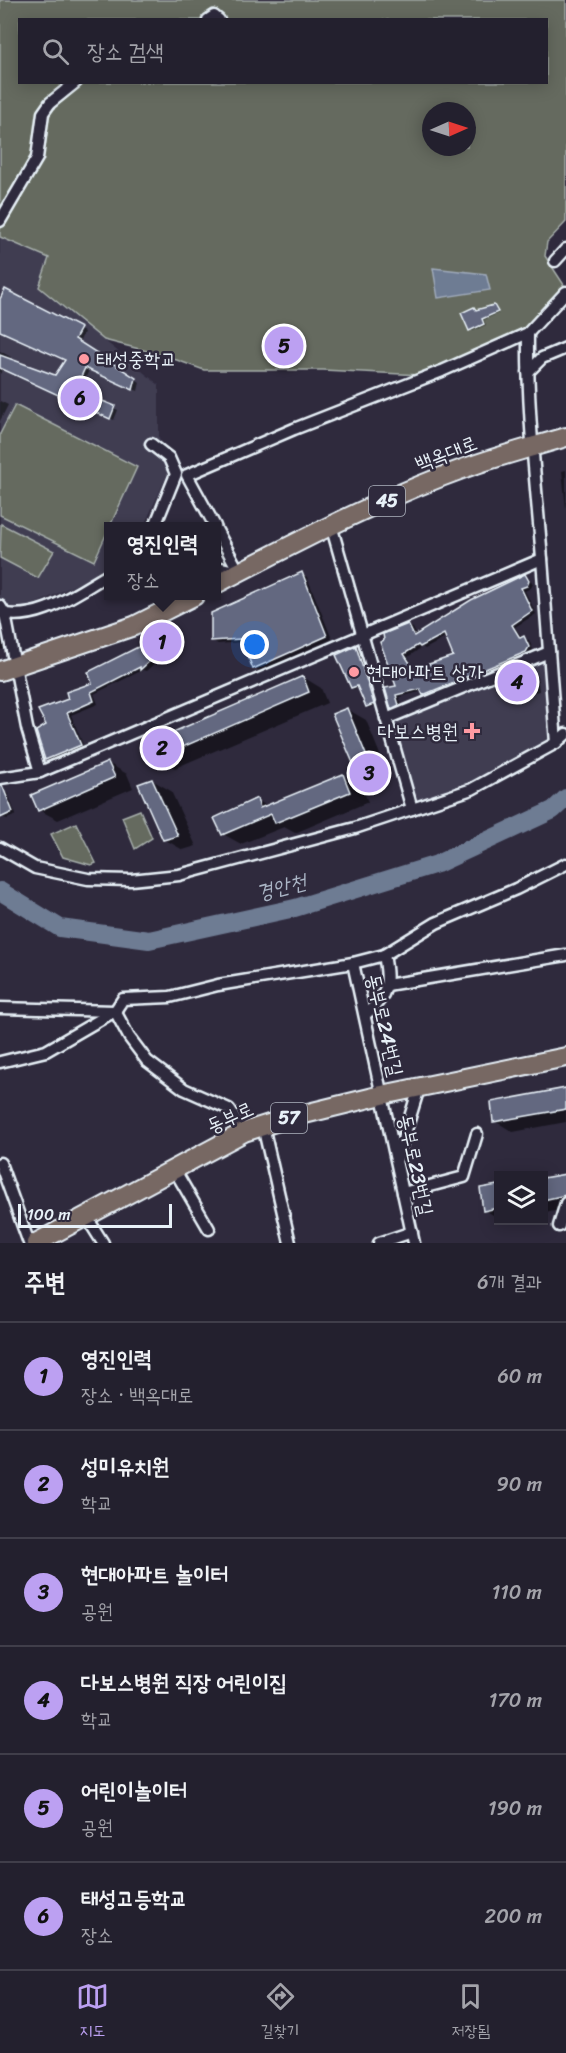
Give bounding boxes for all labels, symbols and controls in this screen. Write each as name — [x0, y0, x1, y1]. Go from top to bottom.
search box — [18, 18, 548, 84]
text: 장소 검색 — [87, 32, 164, 71]
icon: search — [39, 35, 72, 68]
north arrow — [422, 102, 476, 156]
pin: 5 — [264, 324, 304, 368]
place label: 태성중학교 — [96, 342, 176, 377]
marker: 태성중학교 — [77, 352, 91, 366]
pin: 6 — [60, 376, 100, 420]
street label: 백옥대로 — [410, 426, 483, 481]
road number: 45 — [369, 486, 405, 516]
popup — [104, 522, 221, 600]
text: 영진인력 — [127, 524, 198, 563]
text: 장소 — [127, 563, 159, 598]
pin: 1 — [142, 620, 182, 664]
your location — [240, 630, 269, 659]
place label: 현대아파트 상가 — [366, 655, 484, 690]
pin: 4 — [498, 660, 536, 704]
marker: 현대아파트 상가 — [347, 665, 361, 679]
place label: 다보스병원 — [378, 714, 458, 749]
marker: 다보스병원 — [463, 722, 481, 740]
pin: 2 — [142, 726, 182, 771]
pin: 3 — [350, 750, 388, 796]
water label: 경안천 — [252, 862, 312, 912]
street label: 동부로24번길 — [356, 970, 413, 1080]
street label: 동부로 — [201, 1092, 259, 1143]
road number: 57 — [271, 1103, 307, 1133]
street label: 동부로23번길 — [388, 1111, 443, 1219]
map controls — [494, 1171, 548, 1225]
button: layers — [494, 1171, 548, 1225]
text: 100 m — [27, 1200, 71, 1229]
scale bar — [18, 1201, 172, 1228]
text: 주변 — [24, 1259, 66, 1305]
text: 6개 결과 — [477, 1265, 542, 1300]
text: 영진인력 — [81, 1339, 152, 1378]
text: 1 — [39, 1359, 48, 1394]
text: 60 m — [497, 1359, 542, 1394]
text: 장소 · 백옥대로 — [81, 1378, 193, 1413]
text: 성미유치원 — [81, 1447, 170, 1486]
text: 2 — [38, 1467, 49, 1502]
text: 90 m — [497, 1467, 542, 1502]
text: 학교 — [81, 1486, 113, 1521]
text: 현대아파트 놀이터 — [81, 1555, 228, 1594]
text: 3 — [38, 1575, 49, 1610]
text: 110 m — [492, 1575, 542, 1610]
text: 공원 — [81, 1594, 113, 1629]
text: 다보스병원 직장 어린이집 — [81, 1663, 287, 1702]
text: 4 — [37, 1683, 50, 1718]
text: 170 m — [489, 1683, 542, 1718]
text: 학교 — [81, 1702, 113, 1737]
text: 어린이놀이터 — [81, 1771, 187, 1810]
text: 5 — [37, 1791, 50, 1826]
text: 190 m — [488, 1791, 542, 1826]
text: 공원 — [81, 1810, 113, 1845]
text: 태성고등학교 — [81, 1879, 187, 1918]
text: 6 — [38, 1899, 49, 1934]
text: 200 m — [485, 1899, 542, 1934]
text: 장소 — [81, 1918, 113, 1953]
tab: 지도 — [76, 1980, 109, 2045]
tab: 길찾기 — [261, 1980, 299, 2045]
tab: 저장됨 — [451, 1980, 490, 2045]

